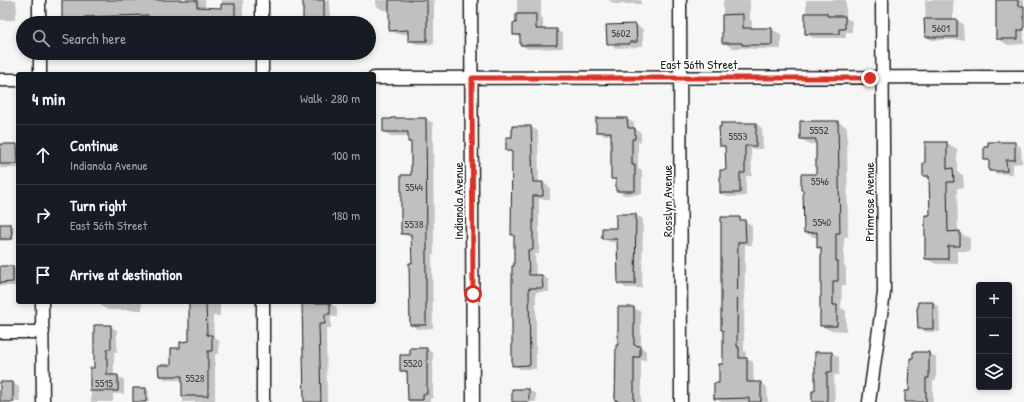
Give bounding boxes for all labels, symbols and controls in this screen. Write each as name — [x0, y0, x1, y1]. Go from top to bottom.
search box — [16, 16, 376, 60]
house number: 5601 — [932, 21, 950, 35]
house number: 5602 — [611, 26, 631, 40]
icon: search — [30, 27, 52, 49]
text: Search here — [62, 28, 126, 49]
street label: East 56th Street — [660, 55, 738, 73]
route end — [861, 69, 879, 87]
text: 4 min — [32, 87, 65, 110]
text: Walk · 280 m — [300, 89, 360, 107]
house number: 5552 — [809, 123, 829, 137]
house number: 5553 — [729, 129, 748, 143]
text: Continue — [70, 135, 118, 156]
icon: ahead — [32, 144, 54, 166]
text: 100 m — [332, 146, 360, 164]
text: Indianola Avenue — [70, 156, 148, 174]
street label: Indianola Avenue — [449, 162, 467, 240]
street label: Primrose Avenue — [860, 162, 878, 242]
street label: Rosslyn Avenue — [658, 165, 676, 237]
house number: 5546 — [811, 174, 830, 188]
house number: 5544 — [405, 180, 423, 194]
text: Turn right — [70, 195, 126, 216]
icon: right — [32, 204, 54, 226]
text: 180 m — [332, 206, 360, 224]
house number: 5540 — [813, 215, 831, 229]
text: East 56th Street — [70, 216, 147, 234]
house number: 5538 — [405, 217, 424, 231]
icon: arrive — [32, 264, 54, 286]
text: Arrive at destination — [70, 264, 182, 285]
map controls — [976, 282, 1012, 390]
button: + — [976, 282, 1012, 318]
route start — [464, 285, 482, 303]
button: − — [976, 318, 1012, 354]
button: layers — [976, 354, 1012, 390]
house number: 5520 — [403, 356, 423, 370]
house number: 5528 — [185, 371, 205, 385]
house number: 5515 — [95, 376, 113, 390]

